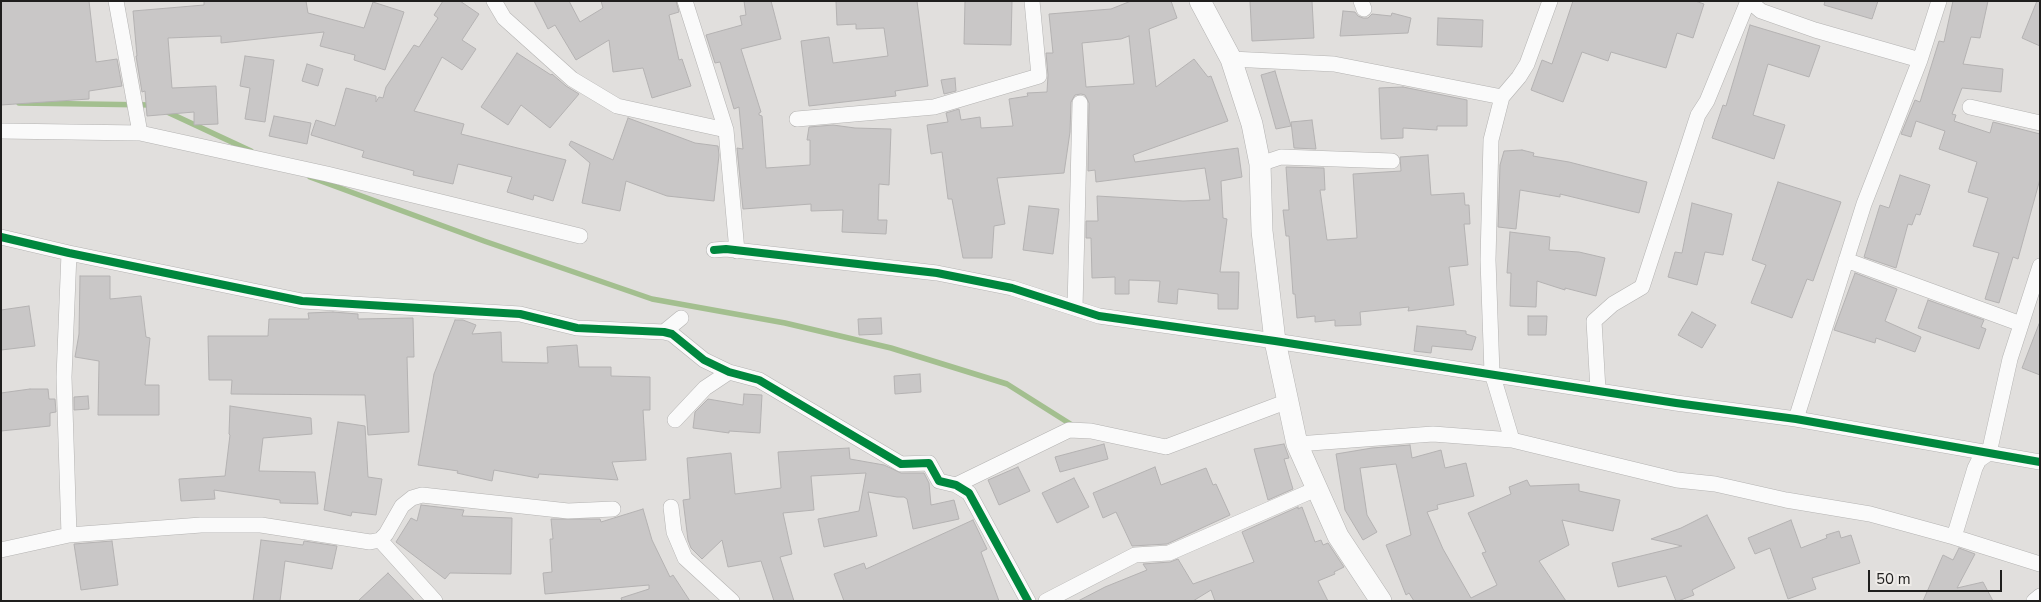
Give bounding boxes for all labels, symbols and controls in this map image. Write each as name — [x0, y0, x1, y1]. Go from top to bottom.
scale bar — [1871, 560, 2005, 592]
text: 50 m — [1876, 569, 1911, 589]

